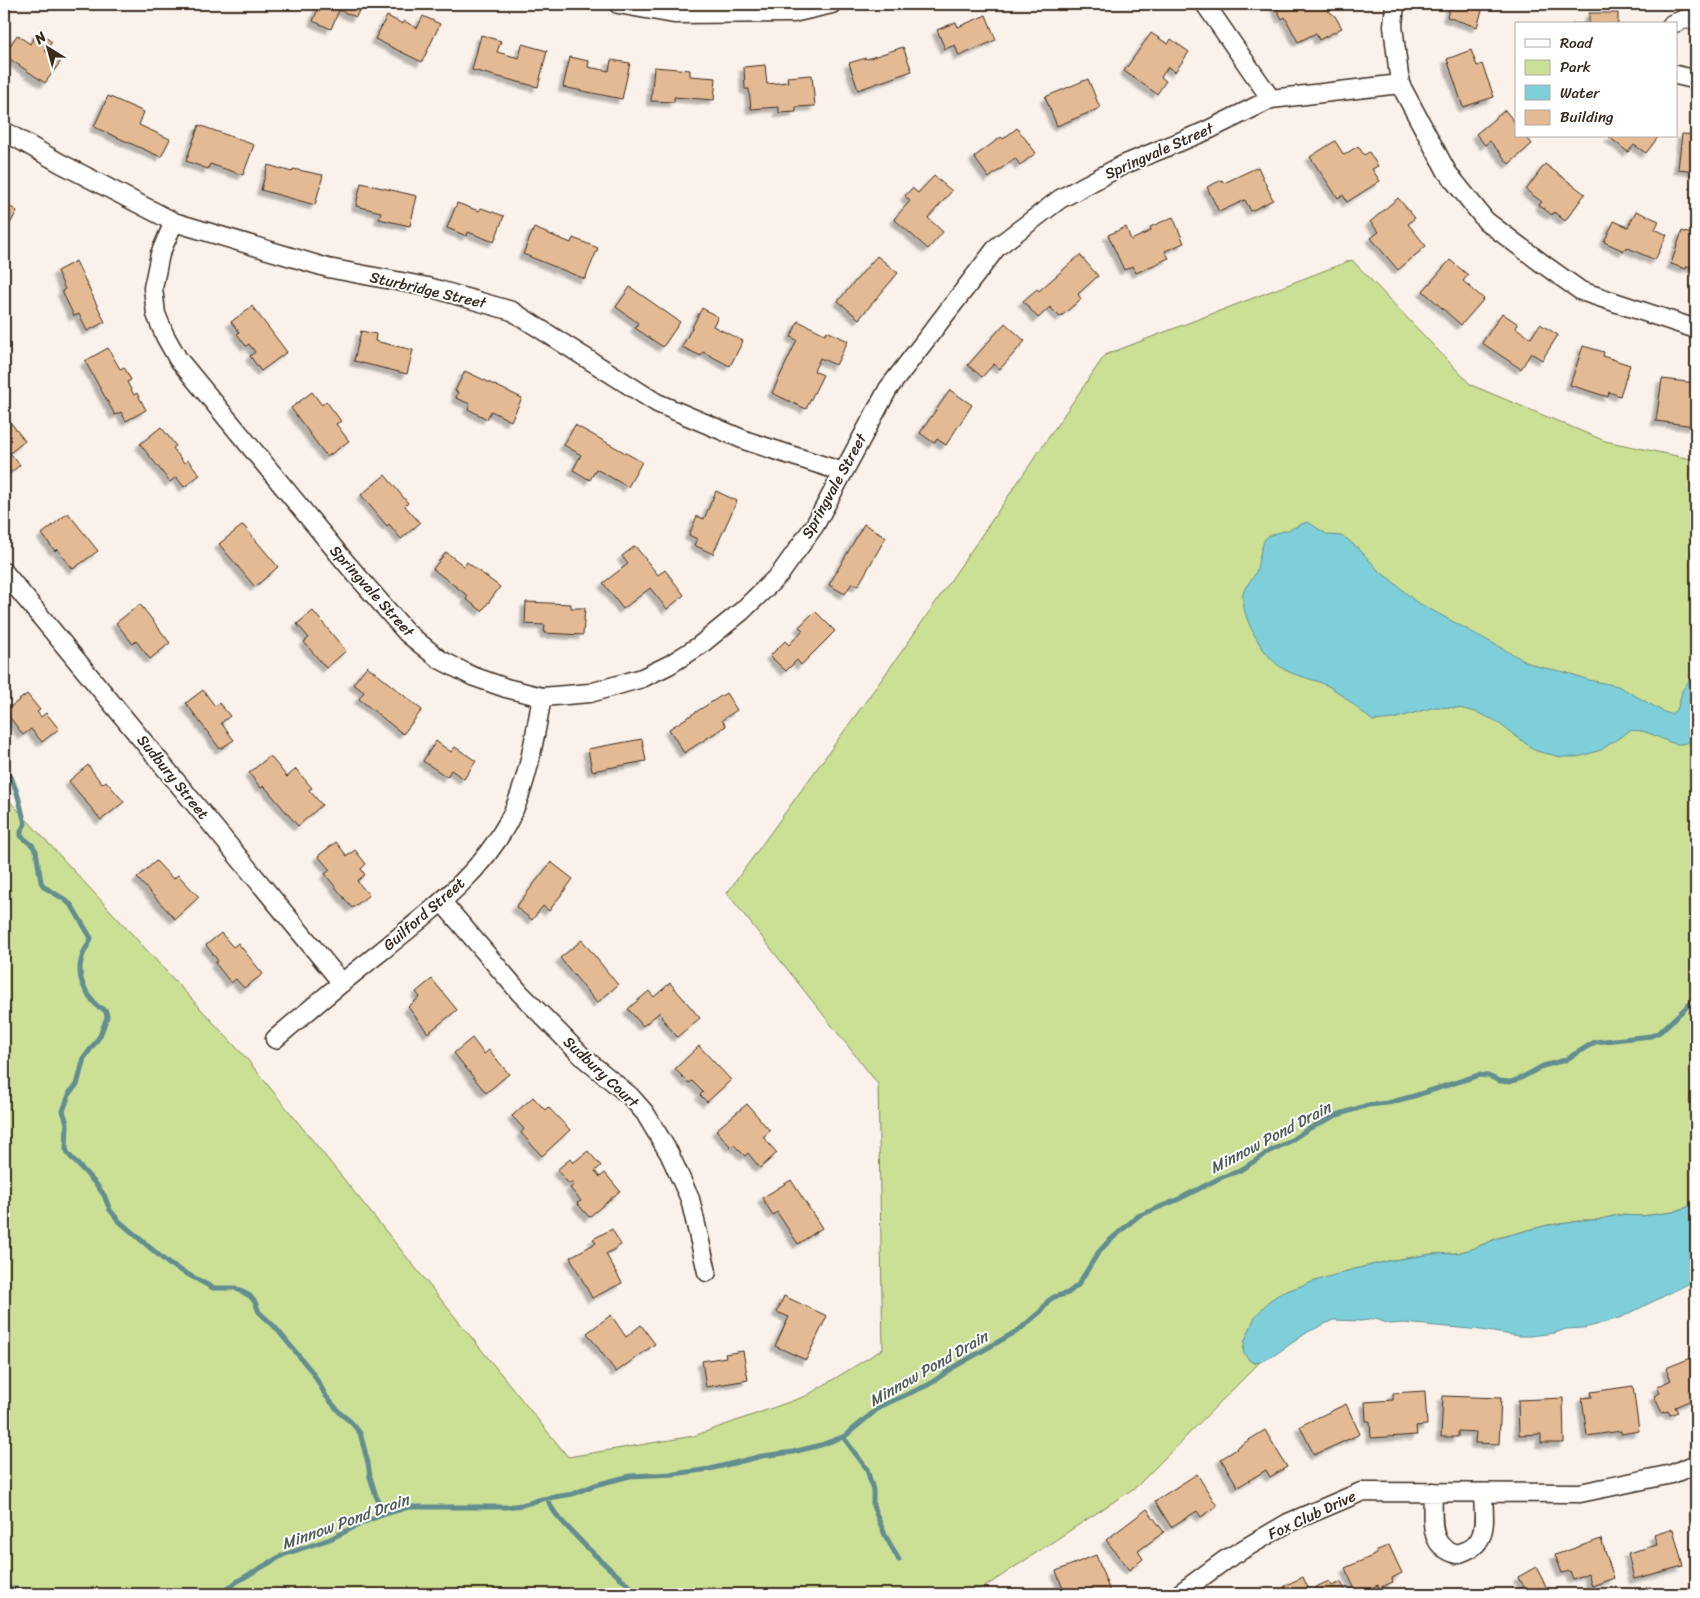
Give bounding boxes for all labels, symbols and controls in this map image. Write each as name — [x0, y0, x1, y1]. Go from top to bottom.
north arrow — [22, 22, 72, 72]
legend — [1515, 22, 1678, 138]
text: N — [28, 25, 52, 52]
text: Road — [1560, 30, 1593, 56]
text: Park — [1560, 54, 1591, 80]
text: Water — [1560, 80, 1600, 106]
text: Building — [1560, 104, 1614, 130]
street label: Springvale Street — [1100, 115, 1219, 187]
street label: Sturbridge Street — [367, 264, 490, 316]
street label: Springvale Street — [794, 428, 874, 543]
street label: Springvale Street — [323, 539, 421, 644]
street label: Sudbury Street — [130, 729, 216, 826]
street label: Guilford Street — [377, 871, 471, 957]
street label: Sudbury Court — [557, 1030, 646, 1115]
water label: Minnow Pond Drain — [1204, 1092, 1338, 1182]
water label: Minnow Pond Drain — [863, 1321, 996, 1415]
street label: Fox Club Drive — [1263, 1483, 1361, 1547]
water label: Minnow Pond Drain — [277, 1484, 415, 1558]

